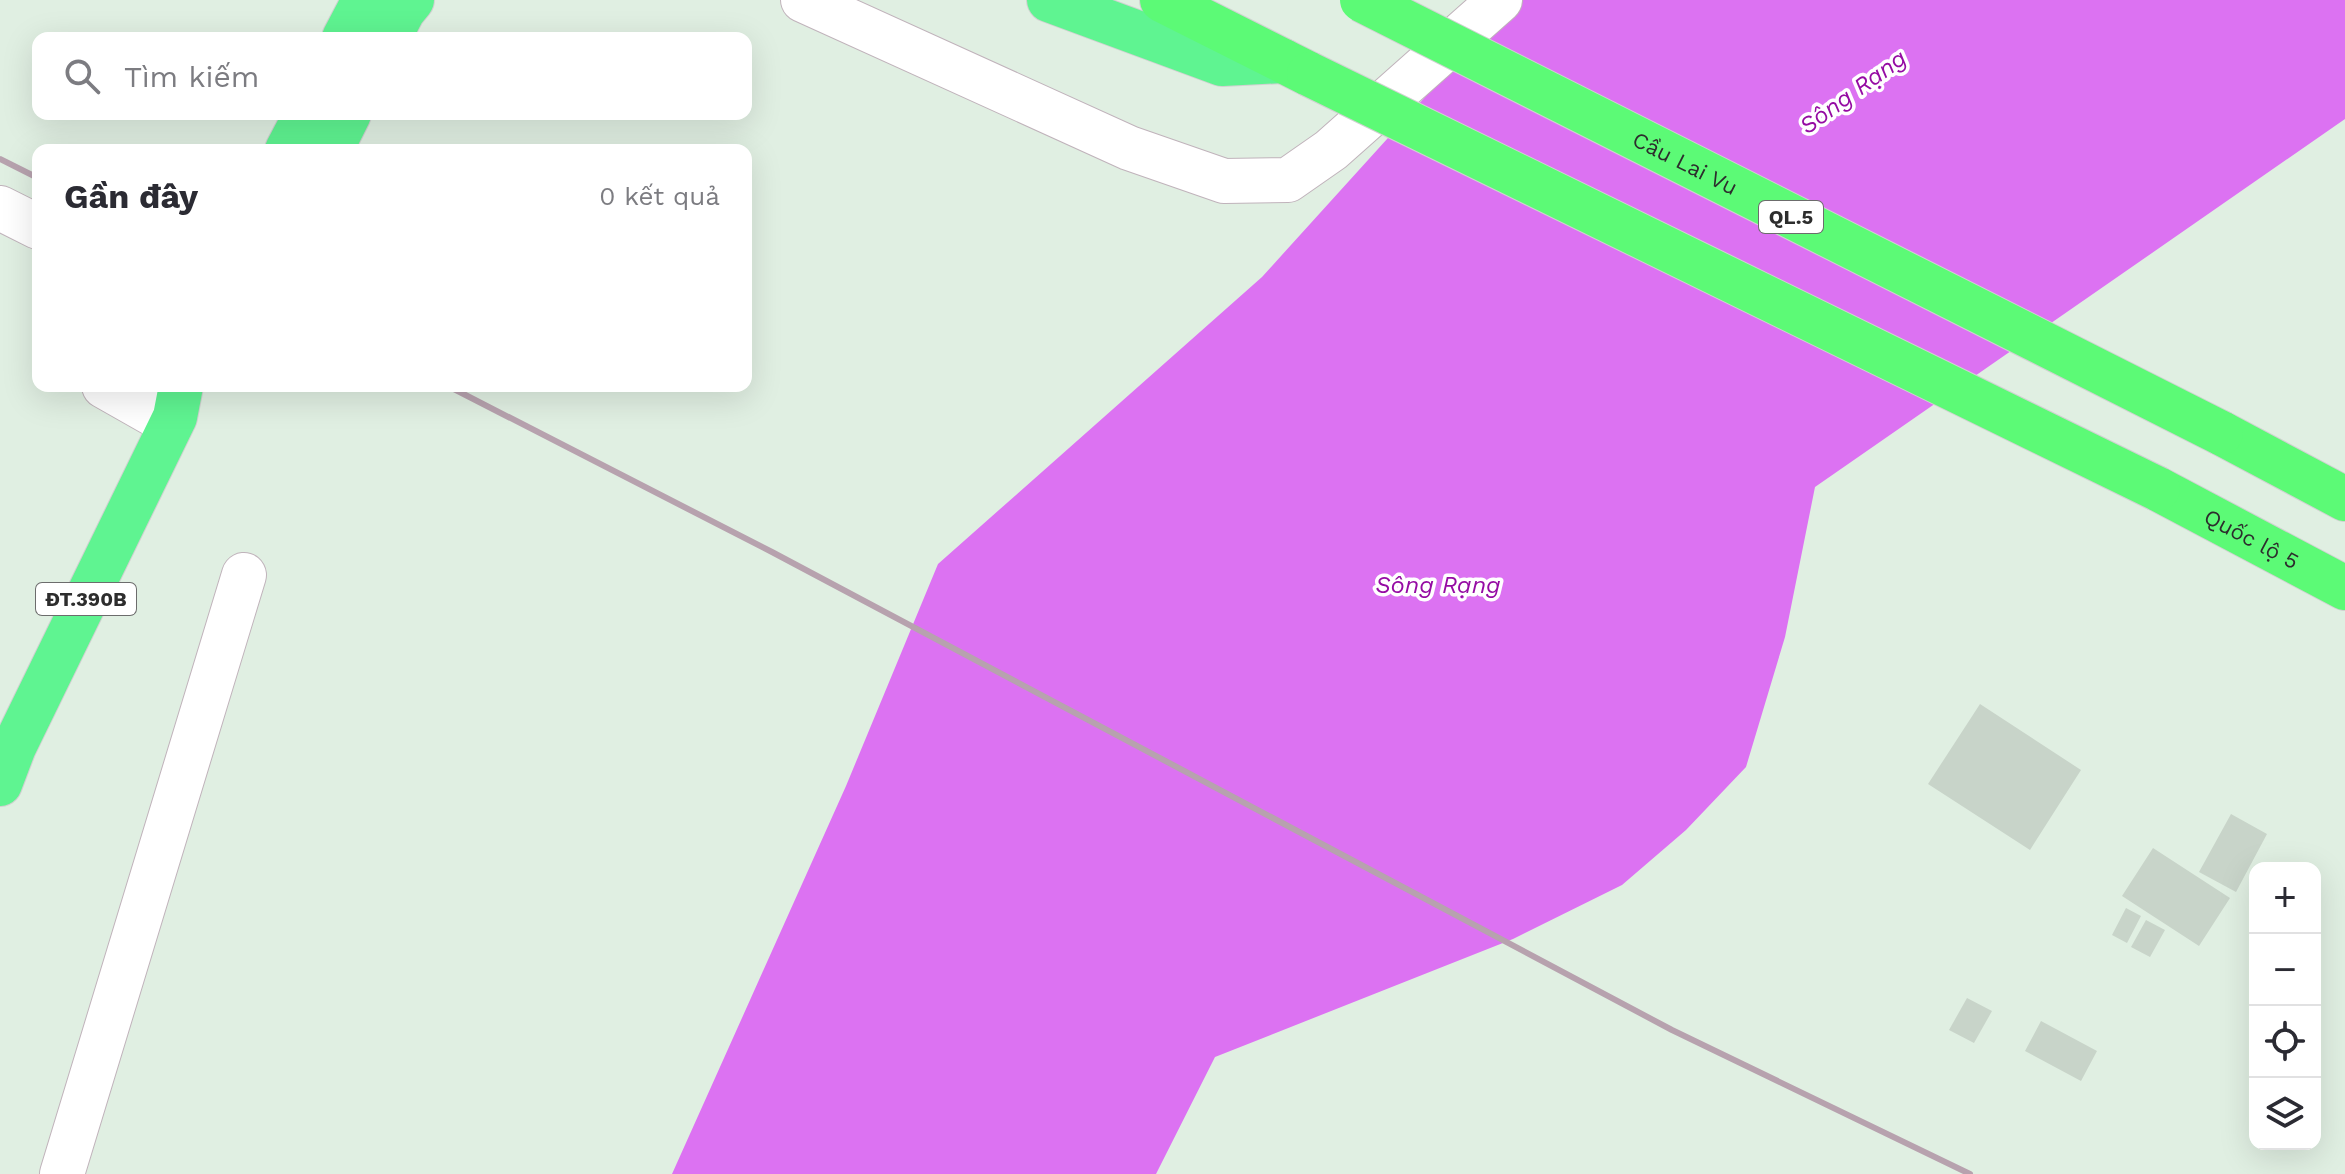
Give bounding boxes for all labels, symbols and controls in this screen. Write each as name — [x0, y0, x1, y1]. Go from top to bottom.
search box — [32, 32, 752, 120]
water label: Sông Rạng — [1794, 44, 1912, 140]
icon: search — [60, 54, 104, 98]
text: Tìm kiếm — [124, 59, 259, 94]
street label: Cầu Lai Vu — [1629, 126, 1742, 200]
text: Gần đây — [64, 176, 198, 216]
text: 0 kết quả — [599, 181, 720, 211]
road number: QL.5 — [1759, 201, 1823, 233]
street label: Quốc lộ 5 — [2200, 503, 2303, 574]
water label: Sông Rạng — [1375, 571, 1501, 599]
road number: ĐT.390B — [36, 583, 136, 615]
map controls — [2249, 862, 2321, 1150]
button: + — [2249, 862, 2321, 934]
button: − — [2249, 934, 2321, 1006]
button: locate — [2249, 1006, 2321, 1078]
button: layers — [2249, 1078, 2321, 1150]

